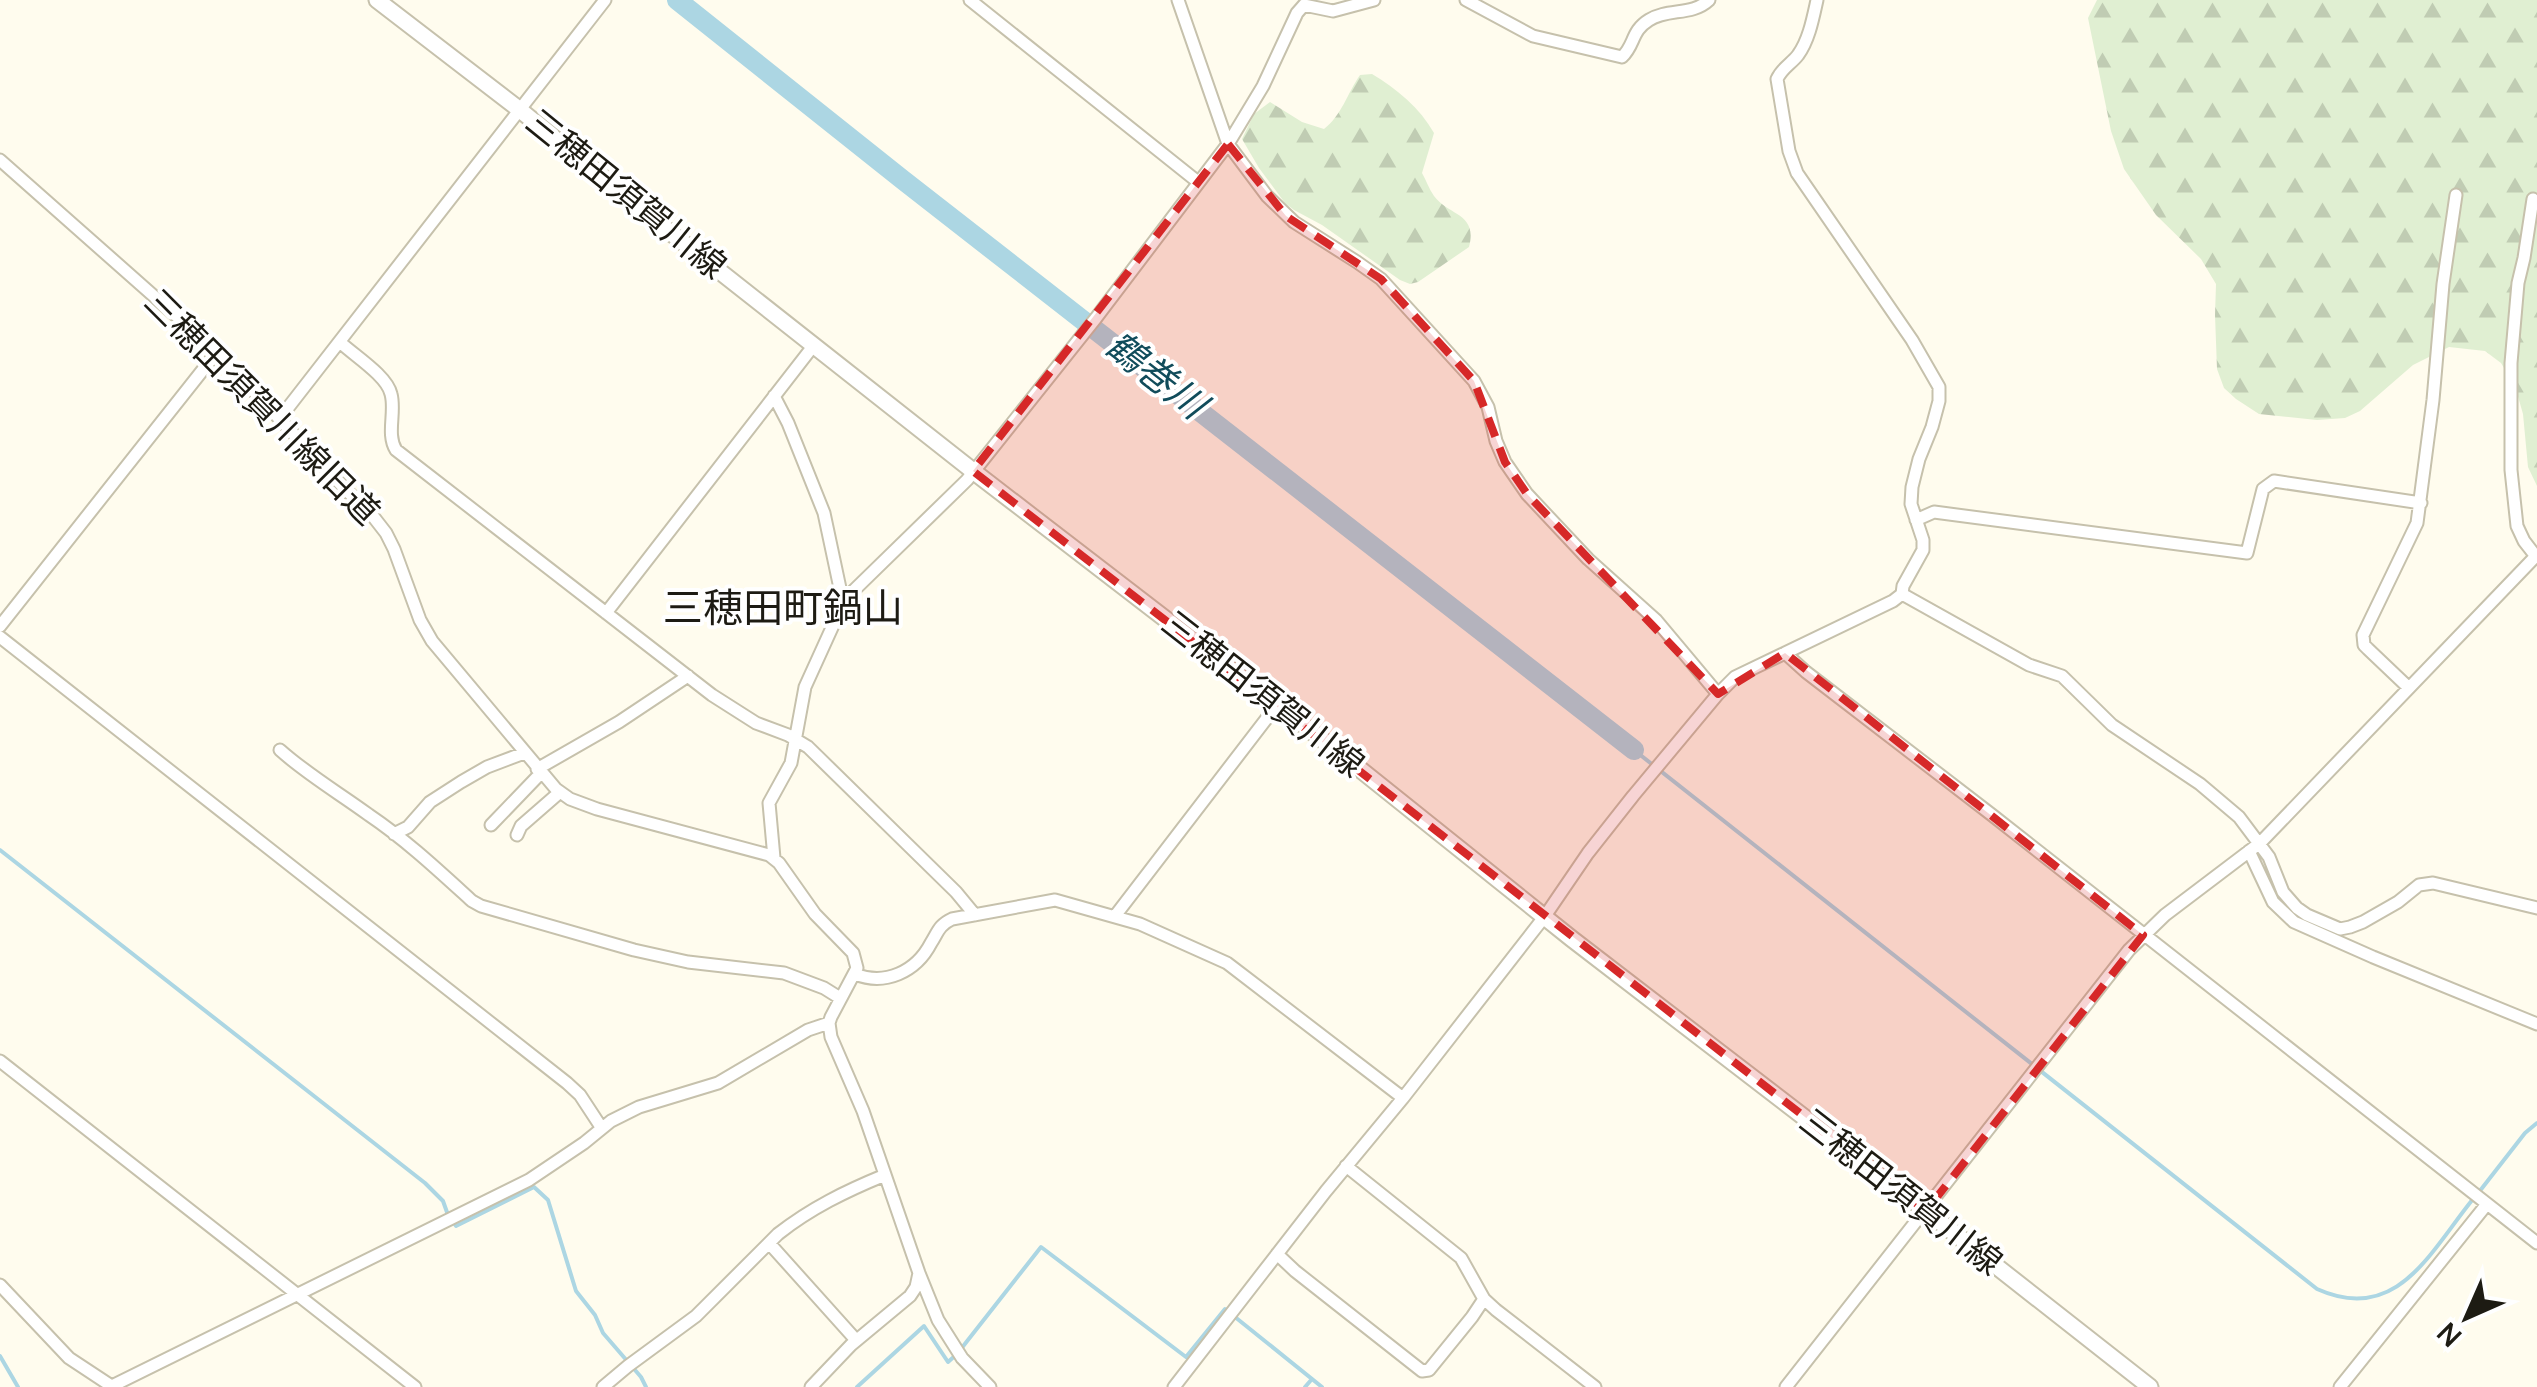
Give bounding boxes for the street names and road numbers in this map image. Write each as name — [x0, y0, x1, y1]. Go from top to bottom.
street label: 三穂田須賀川線 — [516, 97, 737, 289]
street label: 三穂田須賀川線旧道 — [134, 278, 391, 535]
street label: 三穂田須賀川線 — [1152, 599, 1375, 788]
street label: 三穂田須賀川線 — [1790, 1097, 2013, 1286]

